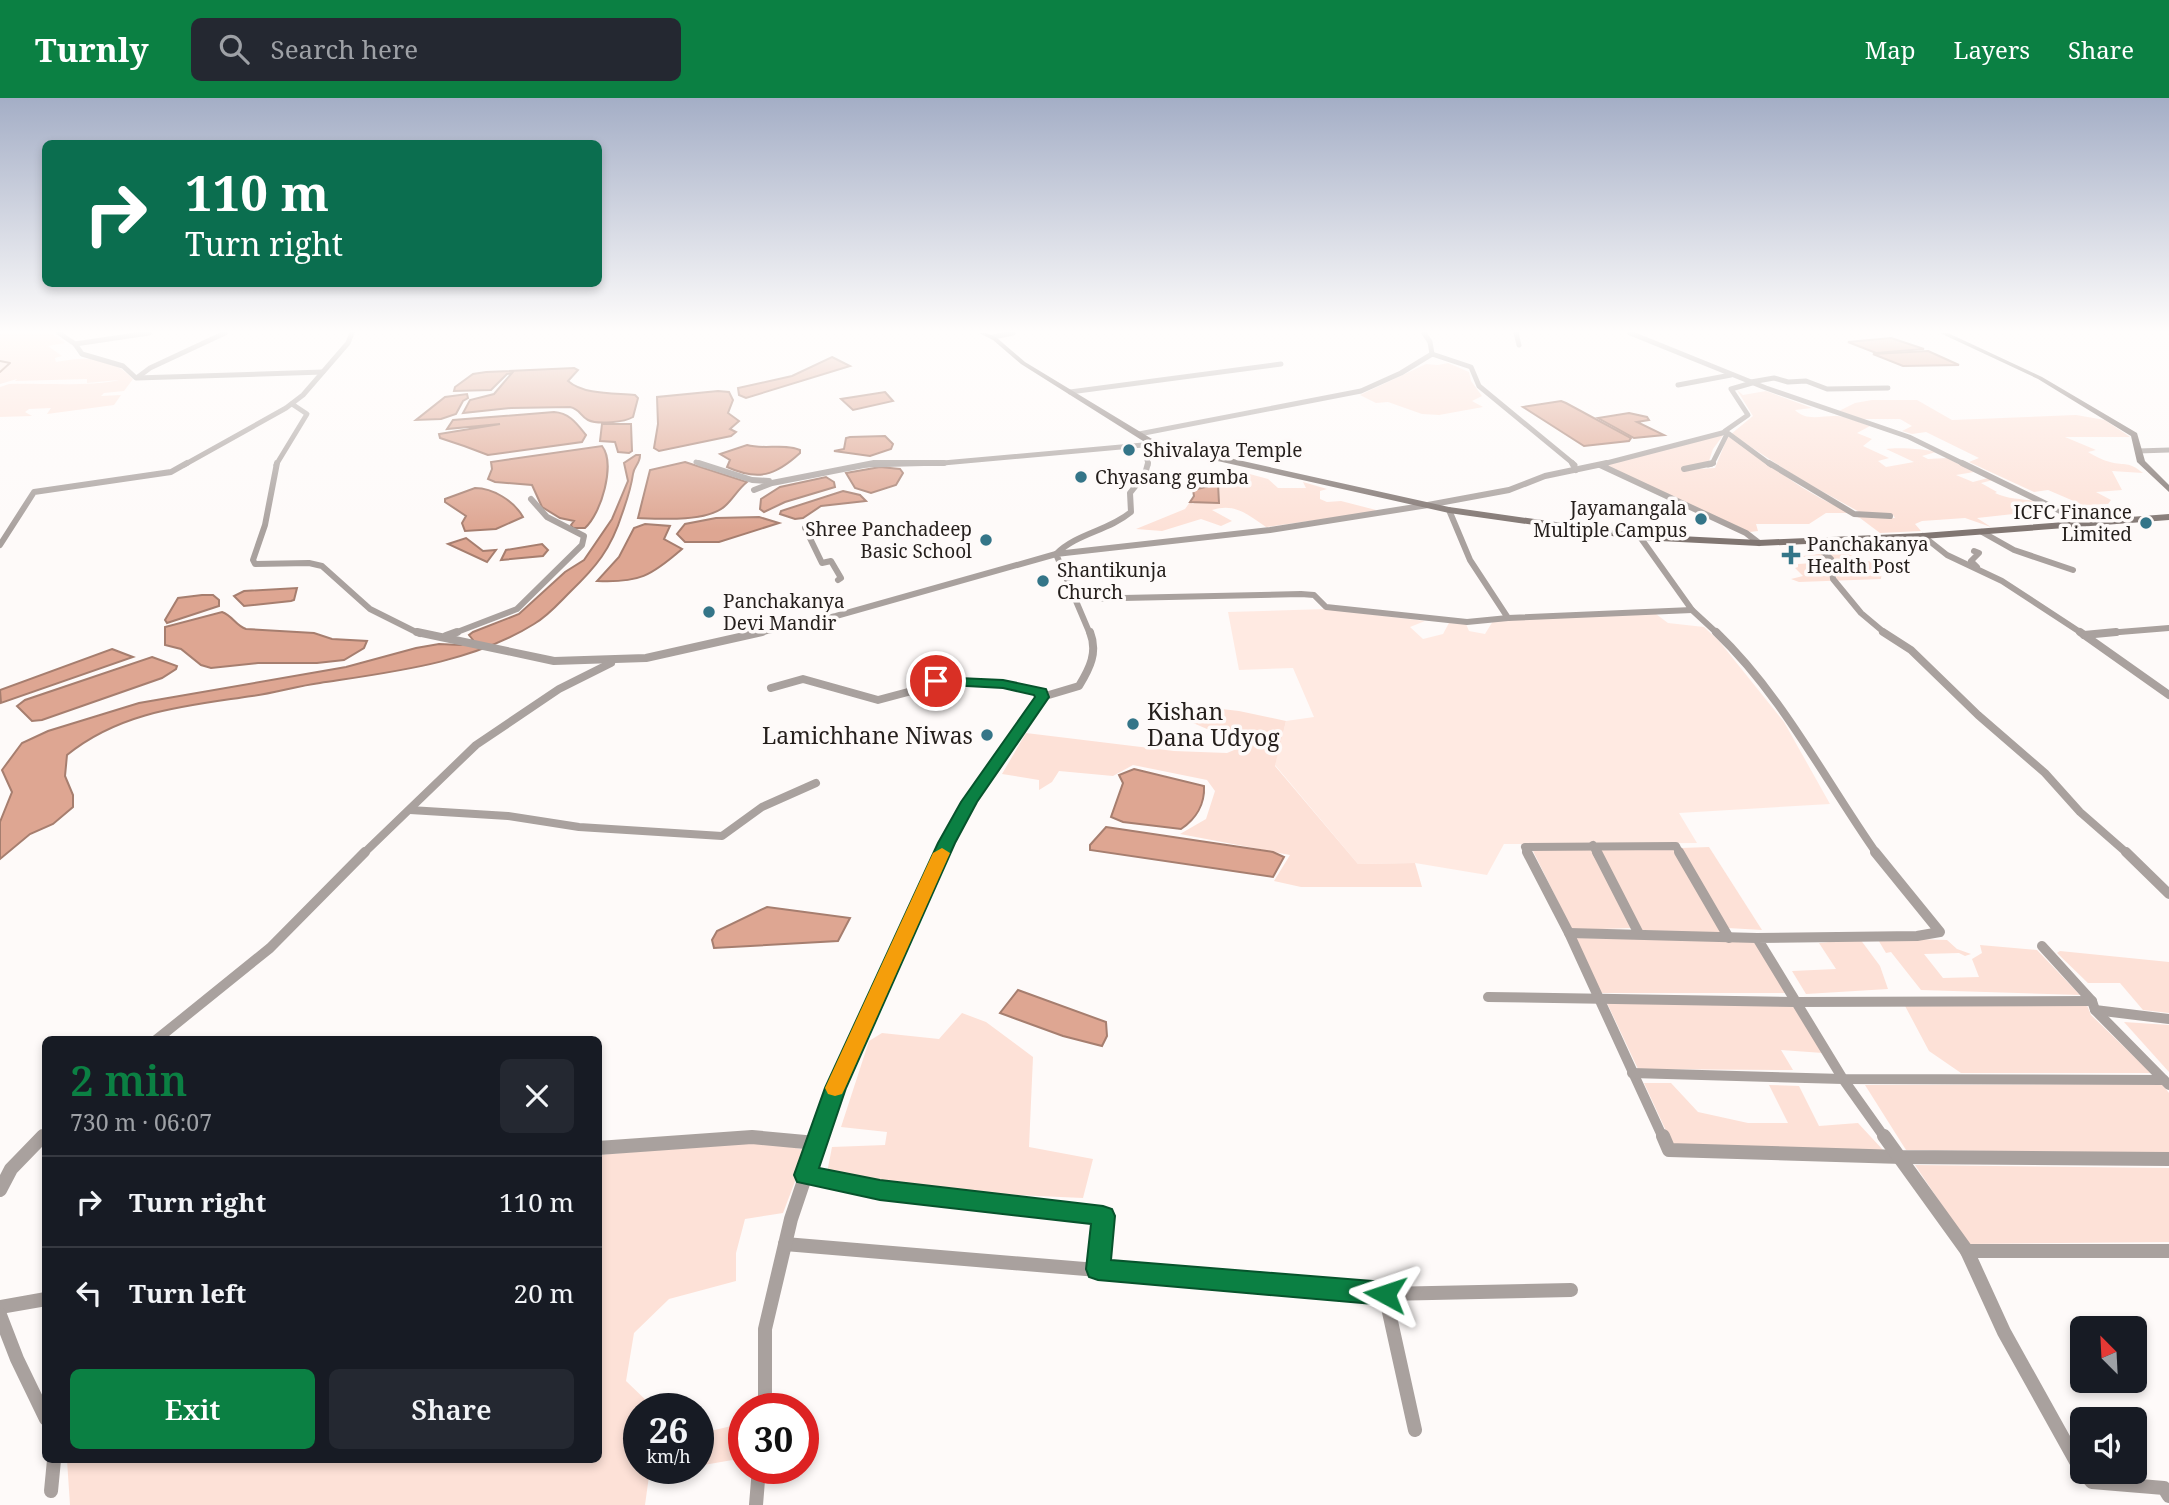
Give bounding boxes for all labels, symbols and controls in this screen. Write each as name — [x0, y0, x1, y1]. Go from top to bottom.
search box — [191, 18, 681, 81]
text: Turnly — [35, 27, 149, 72]
icon: search — [215, 30, 253, 68]
text: Search here — [271, 31, 418, 67]
text: Map — [1865, 33, 1916, 66]
text: Layers — [1954, 33, 2030, 66]
text: Share — [2068, 33, 2134, 66]
text: 110 m — [185, 159, 329, 225]
icon: right — [70, 168, 161, 259]
text: Turn right — [185, 222, 343, 265]
place label: Shivalaya Temple — [1143, 437, 1302, 463]
marker: Shivalaya Temple — [1121, 442, 1137, 458]
place label: Chyasang gumba — [1095, 464, 1249, 490]
marker: Chyasang gumba — [1073, 469, 1089, 485]
place label: Jayamangala Multiple Campus — [1533, 495, 1687, 543]
place label: ICFC Finance Limited — [2014, 499, 2132, 547]
marker: Jayamangala Multiple Campus — [1693, 511, 1709, 527]
marker: ICFC Finance Limited — [2138, 515, 2154, 531]
place label: Shree Panchadeep Basic School — [805, 516, 972, 564]
place label: Panchakanya Health Post — [1807, 531, 1929, 579]
marker: Shree Panchadeep Basic School — [978, 532, 994, 548]
marker: Panchakanya Health Post — [1781, 545, 1801, 565]
place label: Shantikunja Church — [1057, 557, 1167, 605]
marker: Shantikunja Church — [1035, 573, 1051, 589]
place label: Panchakanya Devi Mandir — [723, 588, 845, 636]
marker: Panchakanya Devi Mandir — [701, 604, 717, 620]
pin — [906, 651, 966, 711]
icon: arrive — [917, 662, 955, 700]
place label: Kishan Dana Udyog — [1147, 695, 1280, 753]
marker: Kishan Dana Udyog — [1125, 716, 1141, 732]
place label: Lamichhane Niwas — [762, 719, 973, 751]
marker: Lamichhane Niwas — [979, 727, 995, 743]
text: 2 min — [70, 1051, 187, 1108]
button: close — [500, 1059, 574, 1133]
text: 730 m · 06:07 — [70, 1106, 212, 1138]
icon: right — [70, 1183, 108, 1221]
text: Turn right — [129, 1184, 266, 1220]
text: 110 m — [499, 1184, 574, 1220]
position arrow — [1348, 1257, 1422, 1331]
icon: left — [70, 1274, 108, 1312]
text: Turn left — [129, 1275, 246, 1311]
text: 20 m — [514, 1275, 574, 1311]
north arrow — [2070, 1316, 2147, 1393]
map controls — [2070, 1316, 2147, 1484]
button: Exit — [70, 1369, 315, 1449]
button: Share — [329, 1369, 574, 1449]
speed limit sign: 30 — [728, 1393, 819, 1484]
text: 26 — [649, 1406, 688, 1453]
button: sound — [2070, 1407, 2147, 1484]
text: km/h — [646, 1444, 691, 1468]

